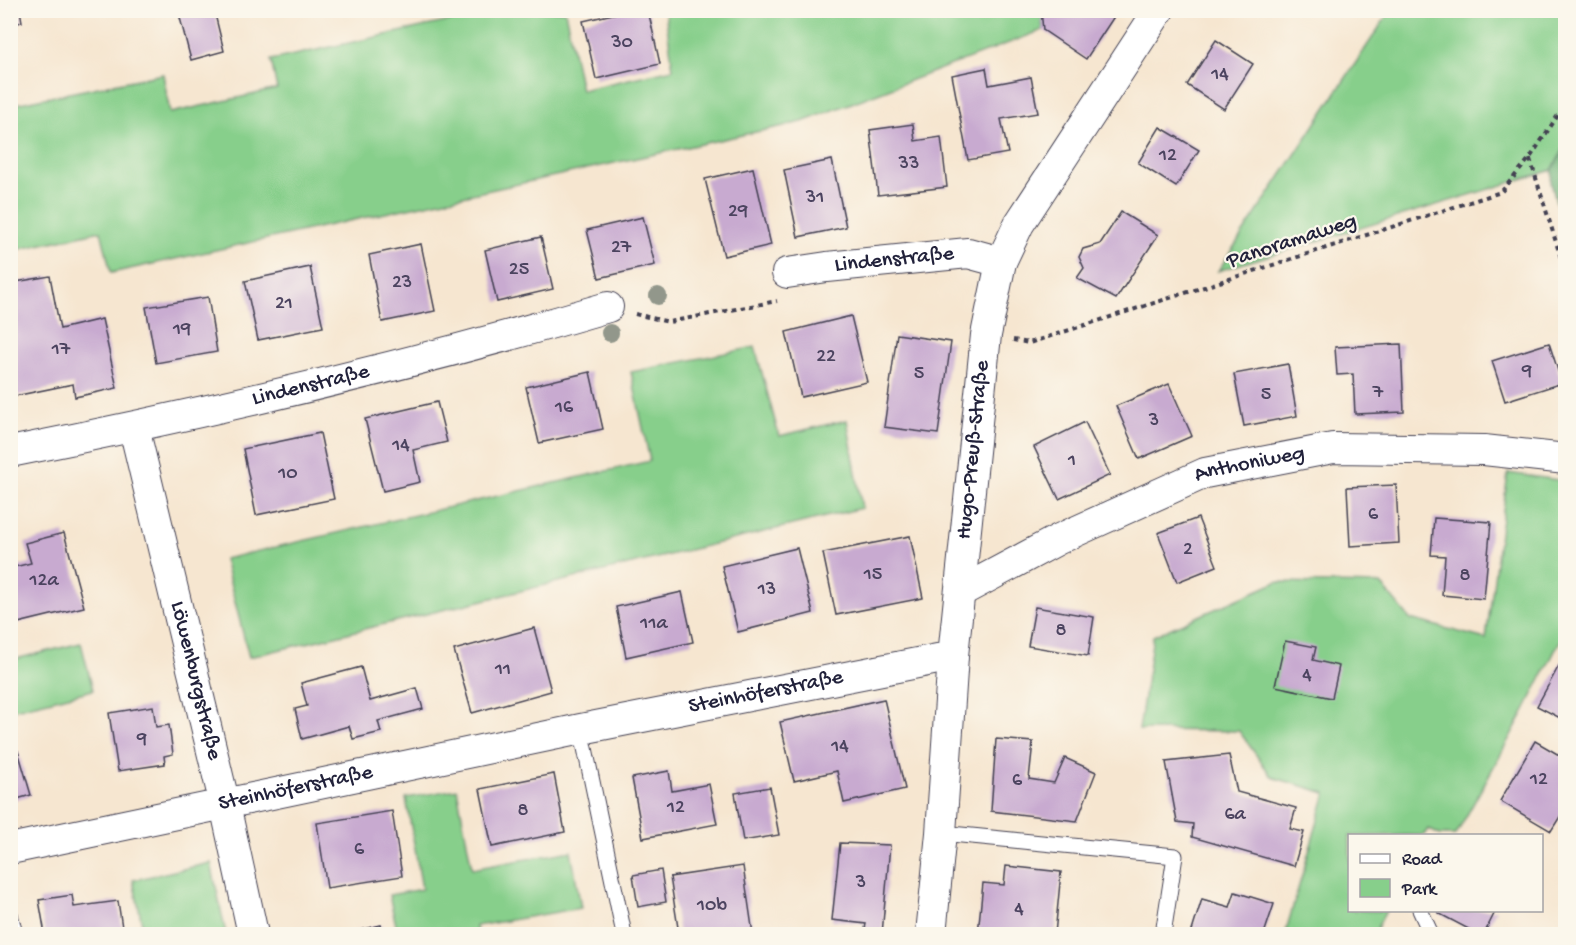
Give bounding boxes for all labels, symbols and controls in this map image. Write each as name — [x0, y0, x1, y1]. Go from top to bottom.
house number: 30 — [610, 32, 633, 55]
house number: 14 — [1210, 64, 1229, 87]
house number: 12 — [1158, 145, 1177, 168]
house number: 33 — [898, 153, 919, 176]
house number: 31 — [805, 187, 824, 210]
house number: 29 — [728, 201, 748, 224]
street label: Panoramaweg — [1223, 209, 1360, 276]
house number: 27 — [611, 237, 632, 260]
street label: Lindenstraße — [833, 241, 956, 279]
house number: 25 — [509, 259, 529, 282]
house number: 23 — [392, 272, 412, 295]
house number: 21 — [275, 293, 293, 316]
house number: 19 — [172, 319, 191, 342]
house number: 17 — [51, 339, 71, 362]
house number: 22 — [816, 346, 836, 369]
street label: Lindenstraße — [250, 359, 373, 413]
street label: Hugo-Preuß-Straße — [952, 359, 996, 541]
house number: 9 — [1521, 361, 1532, 384]
house number: 5 — [914, 363, 924, 386]
house number: 7 — [1372, 382, 1384, 405]
house number: 5 — [1261, 384, 1271, 407]
house number: 16 — [554, 397, 574, 420]
house number: 3 — [1148, 410, 1159, 433]
house number: 14 — [391, 435, 410, 458]
street label: Anthoniweg — [1190, 441, 1307, 489]
house number: 1 — [1067, 450, 1076, 473]
house number: 10 — [277, 463, 298, 486]
house number: 6 — [1368, 504, 1379, 527]
house number: 2 — [1183, 539, 1193, 562]
house number: 15 — [863, 564, 882, 587]
house number: 8 — [1460, 565, 1471, 588]
house number: 12a — [29, 570, 59, 593]
house number: 13 — [757, 579, 776, 602]
street label: Löwenburgstraße — [163, 599, 227, 763]
house number: 11a — [639, 613, 669, 636]
house number: 8 — [1056, 620, 1067, 643]
house number: 11 — [494, 659, 511, 682]
street label: Steinhöferstraße — [687, 665, 846, 721]
house number: 4 — [1302, 665, 1312, 688]
house number: 9 — [136, 729, 147, 752]
house number: 14 — [830, 736, 849, 759]
street label: Steinhöferstraße — [216, 760, 376, 818]
house number: 12 — [1529, 769, 1548, 792]
house number: 6 — [1012, 770, 1023, 793]
house number: 12 — [666, 797, 685, 820]
house number: 8 — [518, 800, 529, 823]
house number: 6a — [1224, 804, 1247, 827]
legend — [1348, 834, 1543, 912]
house number: 6 — [354, 839, 365, 862]
text: Road — [1402, 850, 1443, 871]
house number: 3 — [855, 872, 866, 895]
text: Park — [1401, 880, 1438, 901]
house number: 10b — [696, 895, 727, 918]
house number: 4 — [1014, 899, 1024, 922]

